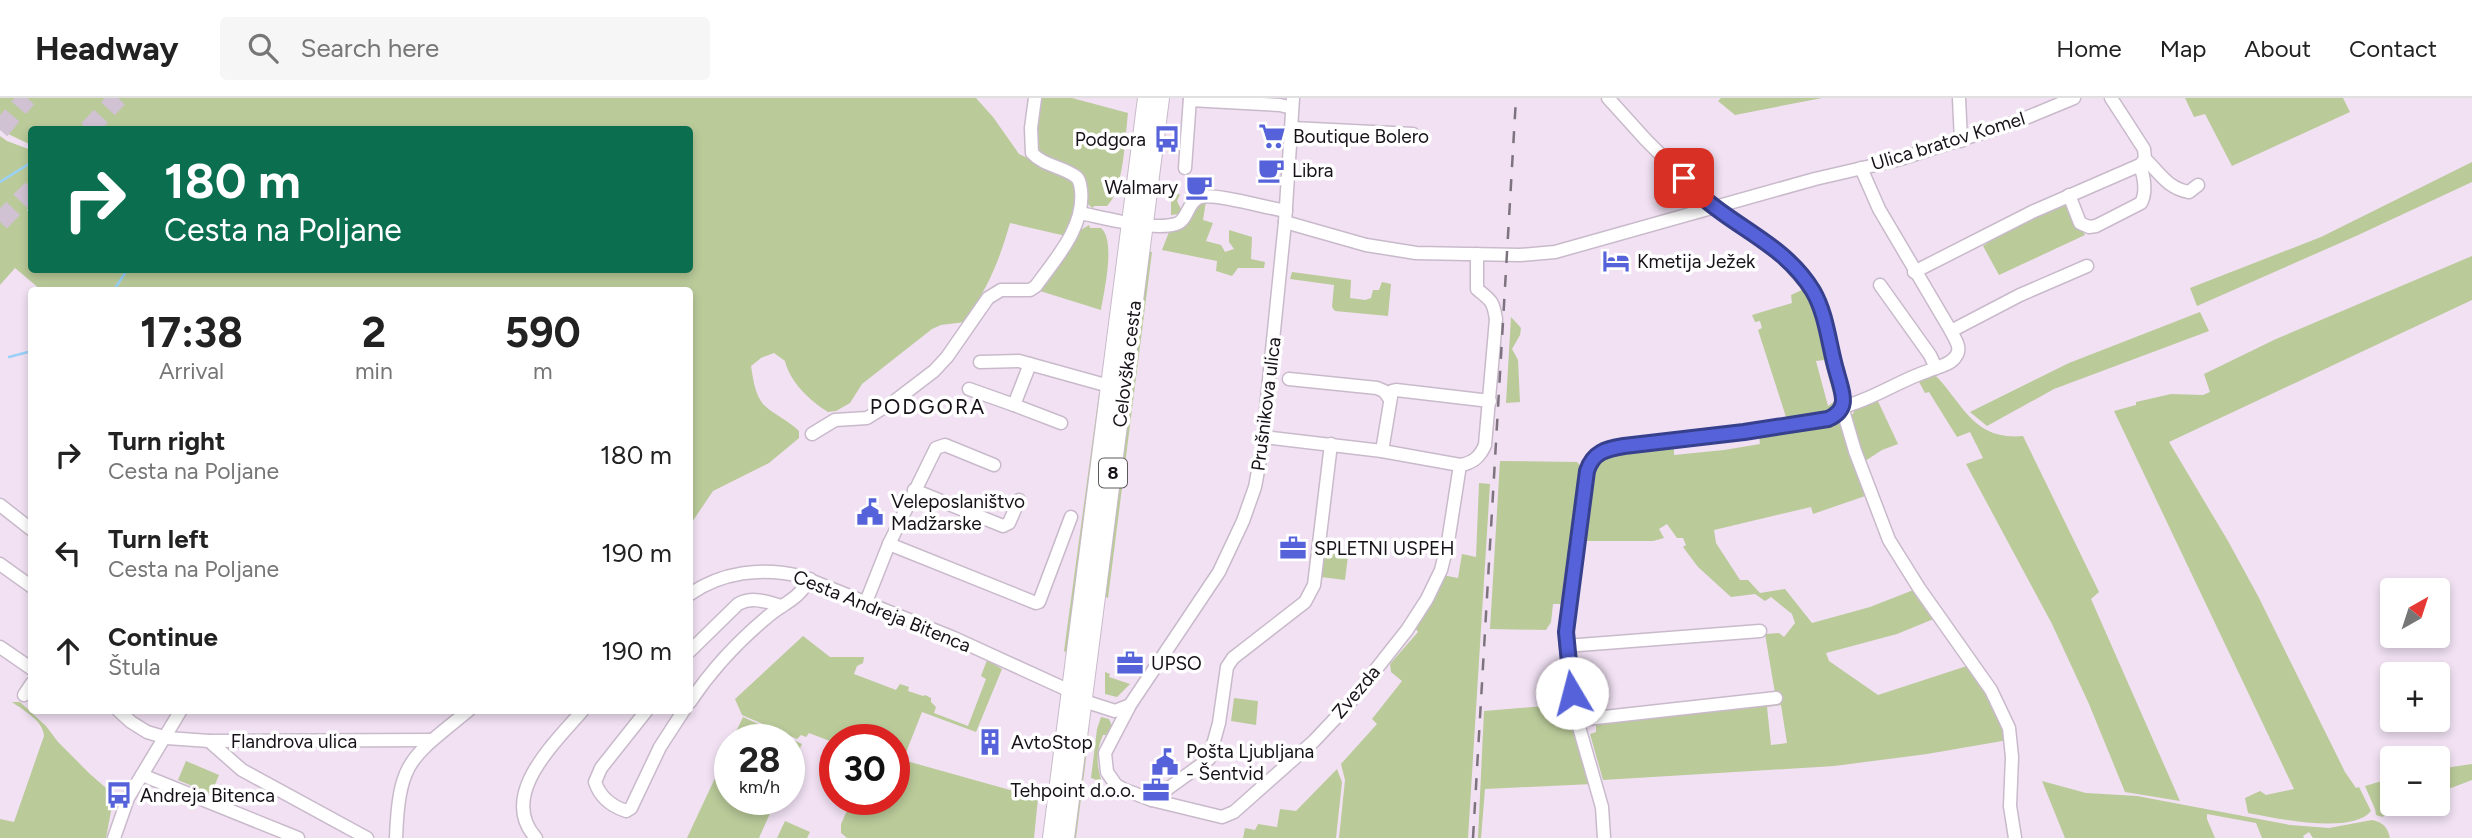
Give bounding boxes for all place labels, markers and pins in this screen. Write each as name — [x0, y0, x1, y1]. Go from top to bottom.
supermarket icon: Boutique Bolero — [1257, 121, 1287, 151]
bus stop icon: Podgora — [1152, 124, 1182, 154]
place label: Boutique Bolero — [1293, 125, 1429, 148]
place label: Podgora — [1075, 128, 1146, 151]
pin — [1654, 148, 1714, 208]
cafe icon: Libra — [1256, 155, 1286, 185]
place label: Libra — [1292, 159, 1334, 182]
cafe icon: Walmary — [1184, 172, 1214, 202]
place label: Walmary — [1104, 176, 1178, 199]
hotel icon: Kmetija Ježek — [1601, 246, 1631, 276]
place label: Kmetija Ježek — [1637, 250, 1756, 273]
place label: Veleposlaništvo Madžarske — [891, 490, 1025, 535]
public building icon: Veleposlaništvo Madžarske — [855, 497, 885, 527]
office icon: SPLETNI USPEH — [1278, 533, 1308, 563]
place label: SPLETNI USPEH — [1314, 537, 1454, 560]
office icon: UPSO — [1115, 648, 1145, 678]
place label: UPSO — [1151, 652, 1202, 675]
building icon: AvtoStop — [975, 727, 1005, 757]
place label: AvtoStop — [1011, 731, 1093, 754]
place label: Pošta Ljubljana - Šentvid — [1186, 740, 1314, 785]
public building icon: Pošta Ljubljana - Šentvid — [1150, 747, 1180, 777]
office icon: Tehpoint d.o.o. — [1141, 775, 1171, 805]
place label: Tehpoint d.o.o. — [1011, 779, 1135, 802]
bus stop icon: Andreja Bitenca — [104, 780, 134, 810]
place label: Andreja Bitenca — [140, 784, 275, 807]

